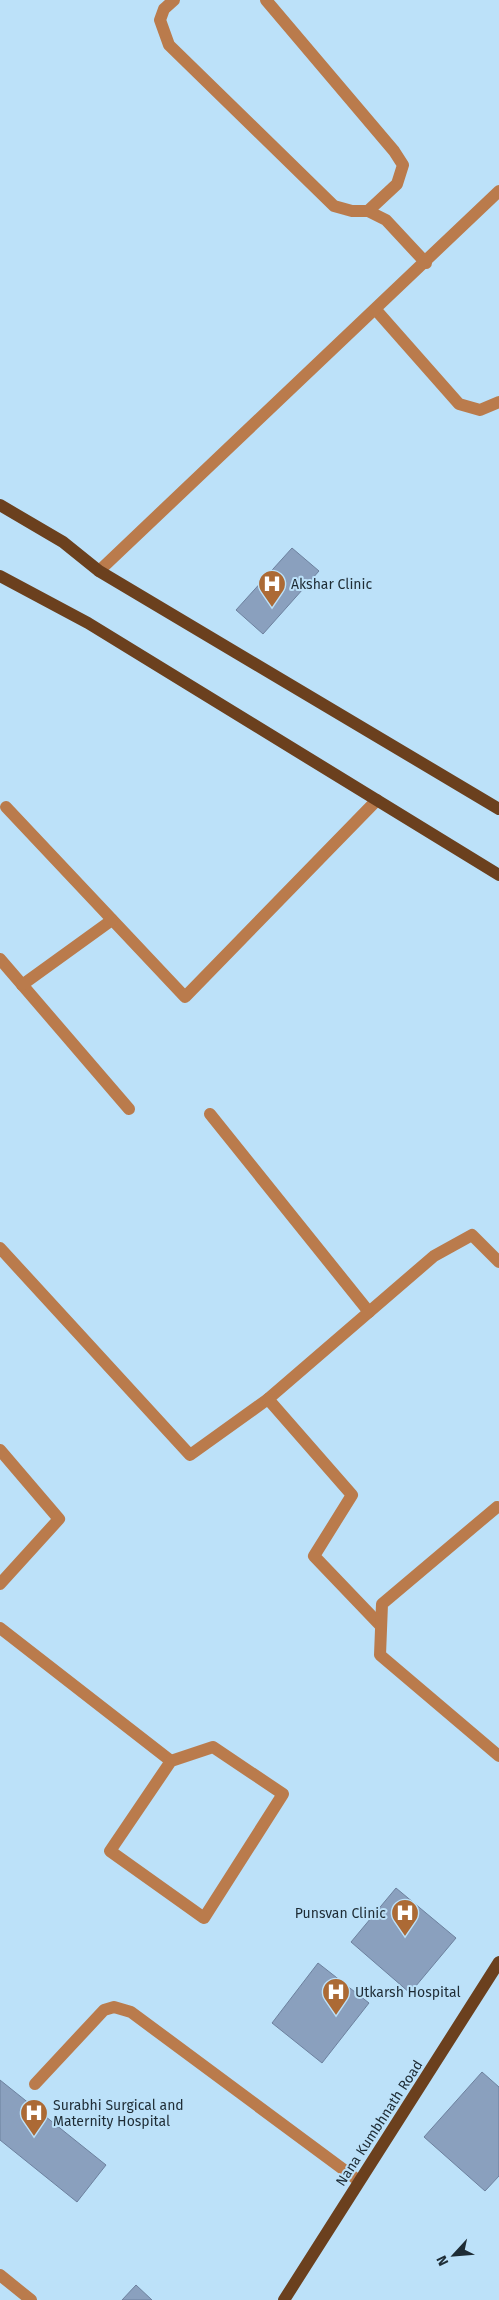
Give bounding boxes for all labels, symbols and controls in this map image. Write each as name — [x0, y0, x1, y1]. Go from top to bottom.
hospital icon: Akshar Clinic — [257, 569, 287, 608]
place label: Akshar Clinic — [291, 576, 372, 593]
hospital icon: Punsvan Clinic — [390, 1898, 420, 1937]
place label: Punsvan Clinic — [295, 1905, 386, 1922]
hospital icon: Utkarsh Hospital — [321, 1977, 351, 2016]
place label: Utkarsh Hospital — [355, 1984, 461, 2001]
street label: Nana Kumbhnath Road — [332, 2057, 426, 2189]
place label: Surabhi Surgical and Maternity Hospital — [53, 2097, 184, 2130]
hospital icon: Surabhi Surgical and Maternity Hospital — [19, 2098, 49, 2137]
north arrow — [429, 2230, 479, 2280]
text: N — [433, 2253, 452, 2268]

